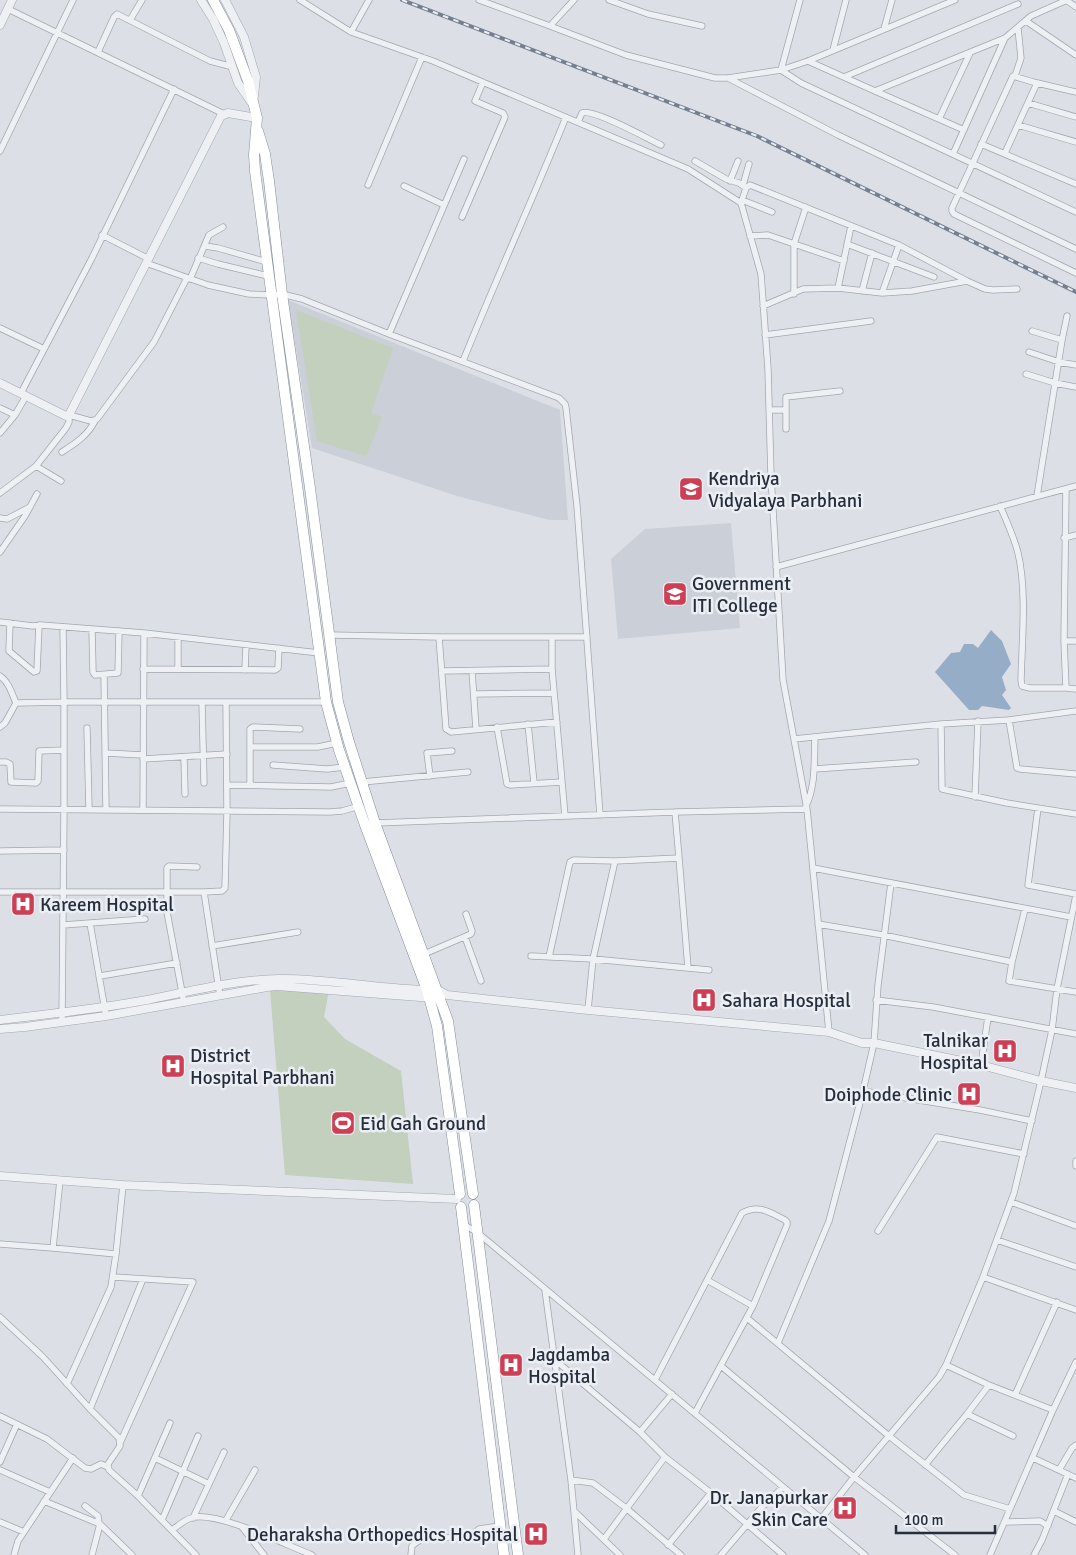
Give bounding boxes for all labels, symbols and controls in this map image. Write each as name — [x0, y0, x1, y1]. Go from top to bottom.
place label: Kendriya Vidyalaya Parbhani — [708, 467, 862, 513]
school or university icon: Kendriya Vidyalaya Parbhani — [678, 476, 704, 502]
place label: Government ITI College — [692, 572, 791, 618]
school or university icon: Government ITI College — [662, 581, 688, 607]
hospital icon: Kareem Hospital — [10, 891, 36, 917]
place label: Kareem Hospital — [40, 893, 174, 917]
hospital icon: Sahara Hospital — [691, 987, 717, 1013]
place label: Sahara Hospital — [722, 989, 851, 1013]
place label: Talnikar Hospital — [920, 1029, 988, 1075]
hospital icon: Talnikar Hospital — [992, 1038, 1018, 1064]
place label: District Hospital Parbhani — [190, 1044, 335, 1090]
hospital icon: District Hospital Parbhani — [160, 1053, 186, 1079]
hospital icon: Doiphode Clinic — [956, 1081, 982, 1107]
place label: Doiphode Clinic — [824, 1083, 952, 1107]
sports icon: Eid Gah Ground — [330, 1110, 356, 1136]
place label: Eid Gah Ground — [360, 1112, 486, 1136]
place label: Jagdamba Hospital — [528, 1343, 610, 1389]
hospital icon: Jagdamba Hospital — [498, 1352, 524, 1378]
place label: Dr. Janapurkar Skin Care — [710, 1486, 828, 1532]
hospital icon: Dr. Janapurkar Skin Care — [832, 1495, 858, 1521]
scale bar — [896, 1502, 995, 1534]
text: 100 m — [904, 1511, 944, 1529]
hospital icon: Deharaksha Orthopedics Hospital — [523, 1521, 549, 1547]
place label: Deharaksha Orthopedics Hospital — [247, 1523, 518, 1547]

